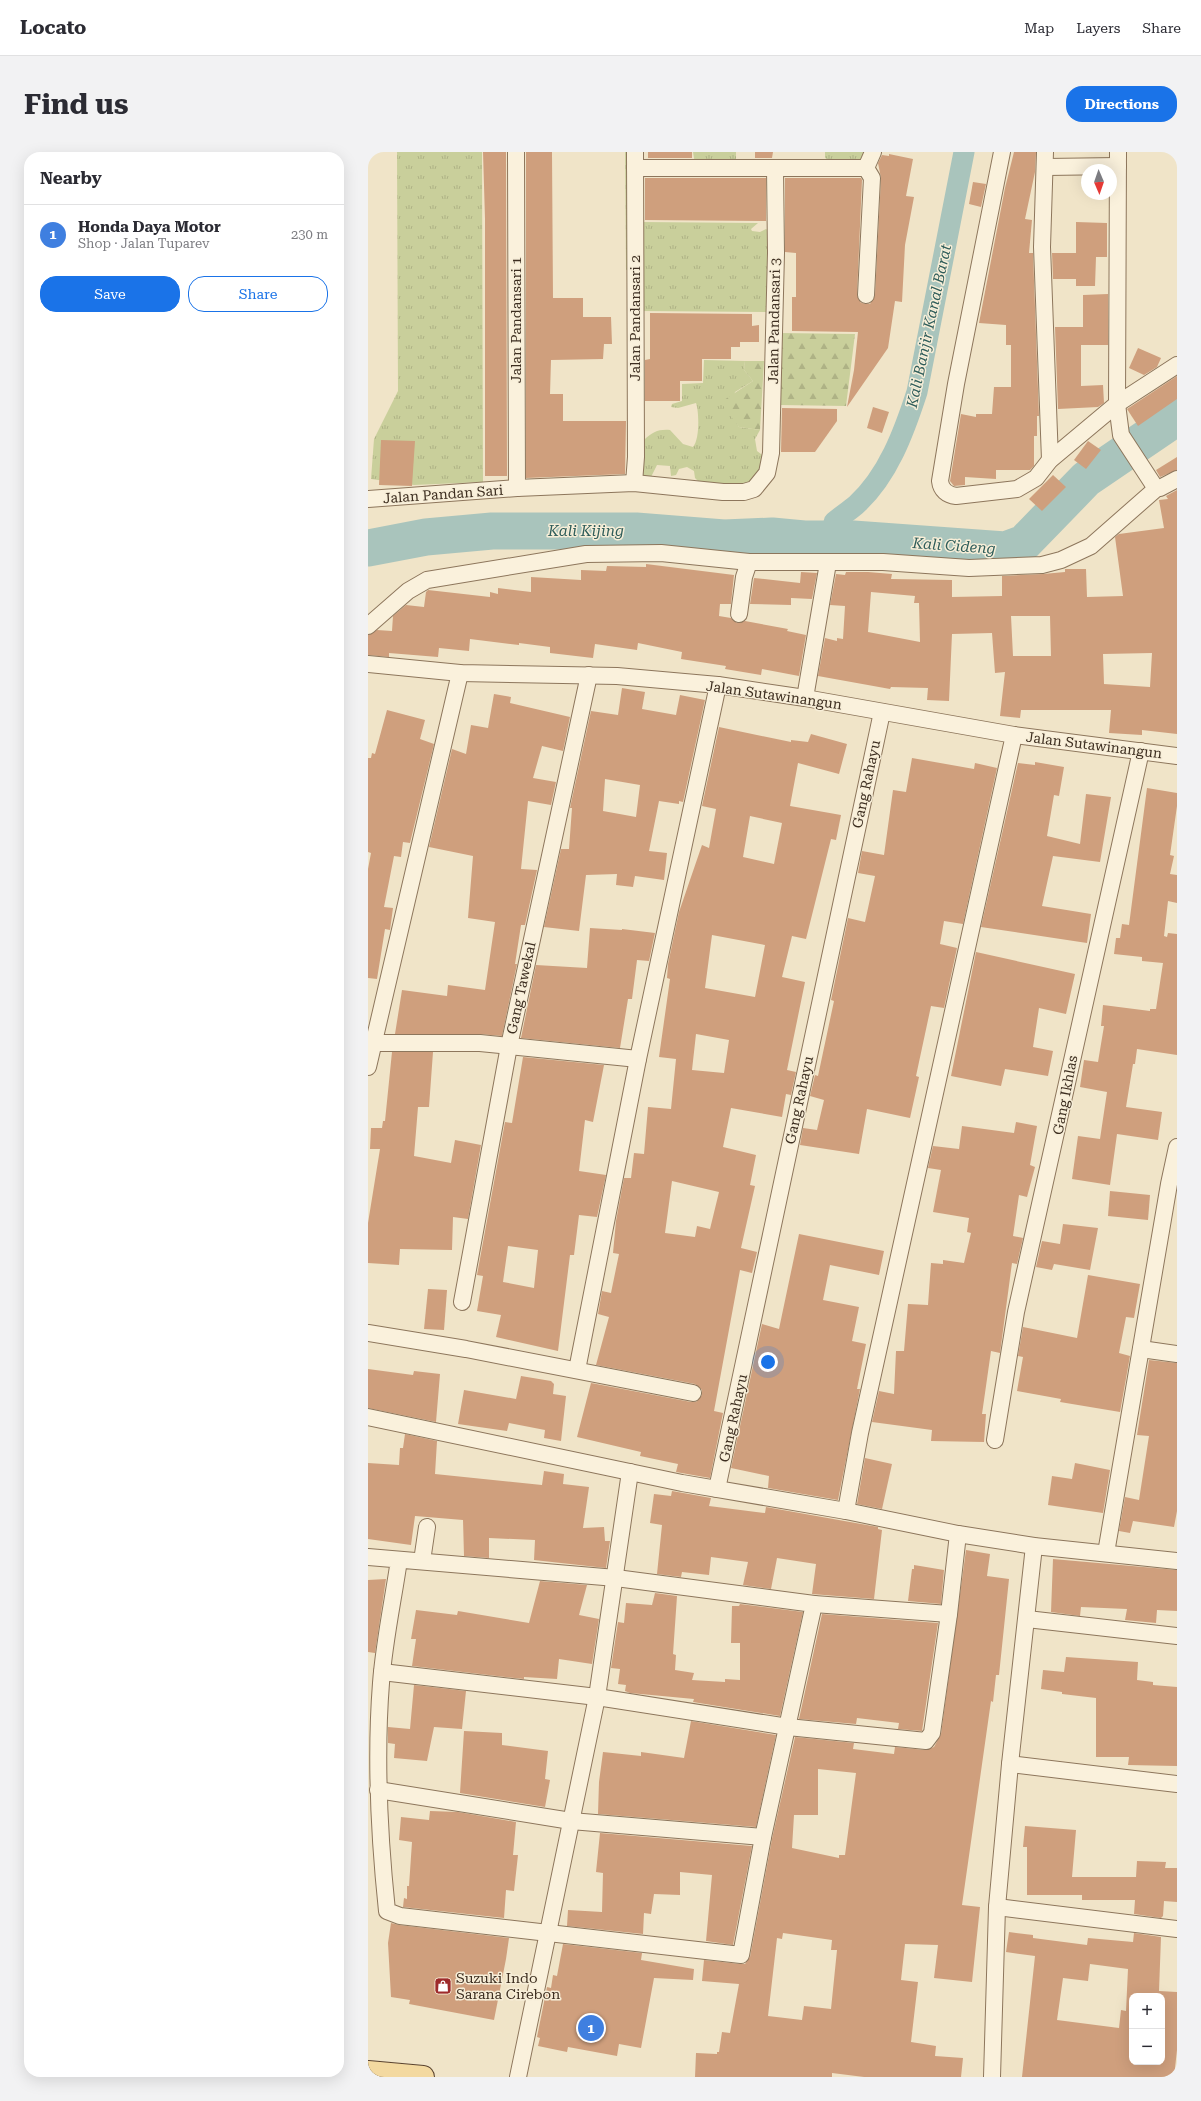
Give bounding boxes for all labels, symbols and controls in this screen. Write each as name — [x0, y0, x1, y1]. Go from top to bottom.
text: Locato — [20, 16, 86, 39]
text: Map — [1024, 20, 1054, 36]
text: Layers — [1076, 20, 1120, 36]
text: Share — [1142, 20, 1181, 36]
button: Directions — [1066, 86, 1177, 122]
text: Find us — [24, 88, 128, 121]
north arrow — [1081, 164, 1117, 200]
text: Nearby — [40, 168, 102, 188]
text: Honda Daya Motor — [78, 218, 221, 236]
text: 1 — [49, 227, 57, 242]
text: 230 m — [291, 227, 328, 242]
text: Shop · Jalan Tuparev — [78, 236, 210, 251]
water label: Kali Banjir Kanal Barat — [903, 242, 955, 410]
street label: Jalan Pandansari 2 — [627, 255, 643, 381]
street label: Jalan Pandansari 1 — [508, 257, 524, 383]
street label: Jalan Pandansari 3 — [765, 258, 783, 384]
button: Save — [40, 276, 180, 312]
button: Share — [188, 276, 328, 312]
street label: Jalan Pandan Sari — [382, 482, 504, 506]
water label: Kali Kijing — [547, 522, 624, 540]
water label: Kali Cideng — [911, 534, 996, 558]
street label: Jalan Sutawinangun — [705, 678, 843, 712]
street label: Jalan Sutawinangun — [1025, 729, 1163, 761]
street label: Gang Rahayu — [849, 738, 883, 830]
street label: Gang Tawekal — [503, 940, 539, 1036]
street label: Gang Rahayu — [782, 1054, 816, 1146]
street label: Gang Ikhlas — [1049, 1054, 1081, 1136]
your location — [758, 1352, 778, 1372]
street label: Gang Rahayu — [716, 1372, 750, 1464]
place label: Suzuki Indo Sarana Cirebon — [456, 1970, 560, 2002]
shop icon: Suzuki Indo Sarana Cirebon — [433, 1976, 453, 1996]
map controls — [1129, 1993, 1165, 2065]
button: + — [1129, 1993, 1165, 2029]
pin: 1 — [578, 2013, 604, 2043]
button: − — [1129, 2029, 1165, 2065]

